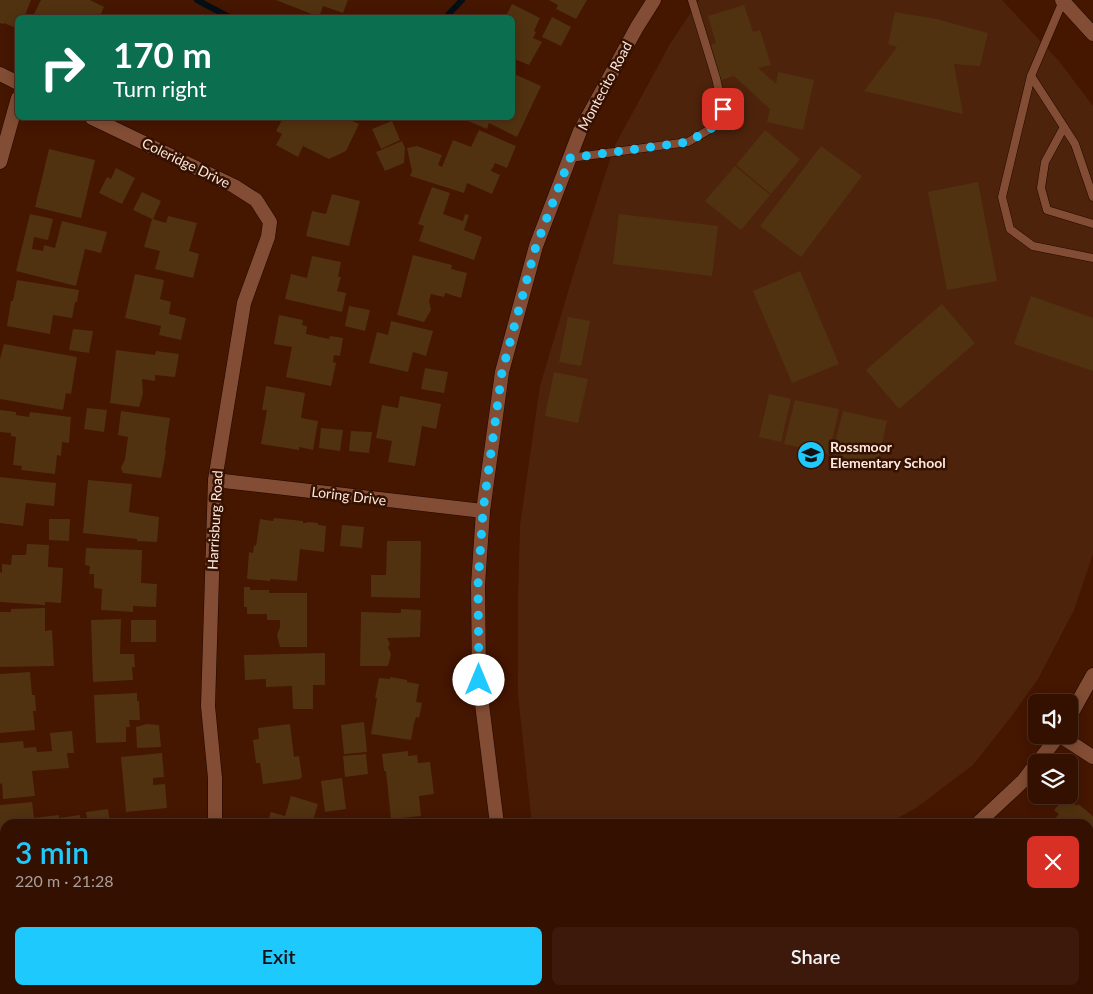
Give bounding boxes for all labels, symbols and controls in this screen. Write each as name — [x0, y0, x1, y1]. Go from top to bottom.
text: 170 m — [113, 33, 212, 75]
icon: right — [30, 35, 95, 100]
street label: Montecito Road — [574, 38, 635, 133]
text: Turn right — [113, 75, 207, 102]
pin — [702, 88, 744, 130]
icon: arrive — [709, 95, 737, 123]
street label: Coleridge Drive — [139, 134, 233, 191]
place label: Rossmoor Elementary School — [830, 438, 946, 471]
school or university icon: Rossmoor Elementary School — [796, 440, 826, 470]
street label: Harrisburg Road — [203, 470, 226, 570]
street label: Loring Drive — [311, 482, 387, 509]
position arrow — [452, 653, 504, 705]
map controls — [1028, 694, 1078, 804]
button: sound — [1028, 694, 1078, 744]
button: layers — [1028, 754, 1078, 804]
text: 3 min — [15, 834, 89, 870]
button: close — [1027, 836, 1079, 888]
text: 220 m · 21:28 — [15, 871, 114, 890]
button: Exit — [15, 927, 542, 985]
button: Share — [552, 927, 1079, 985]

